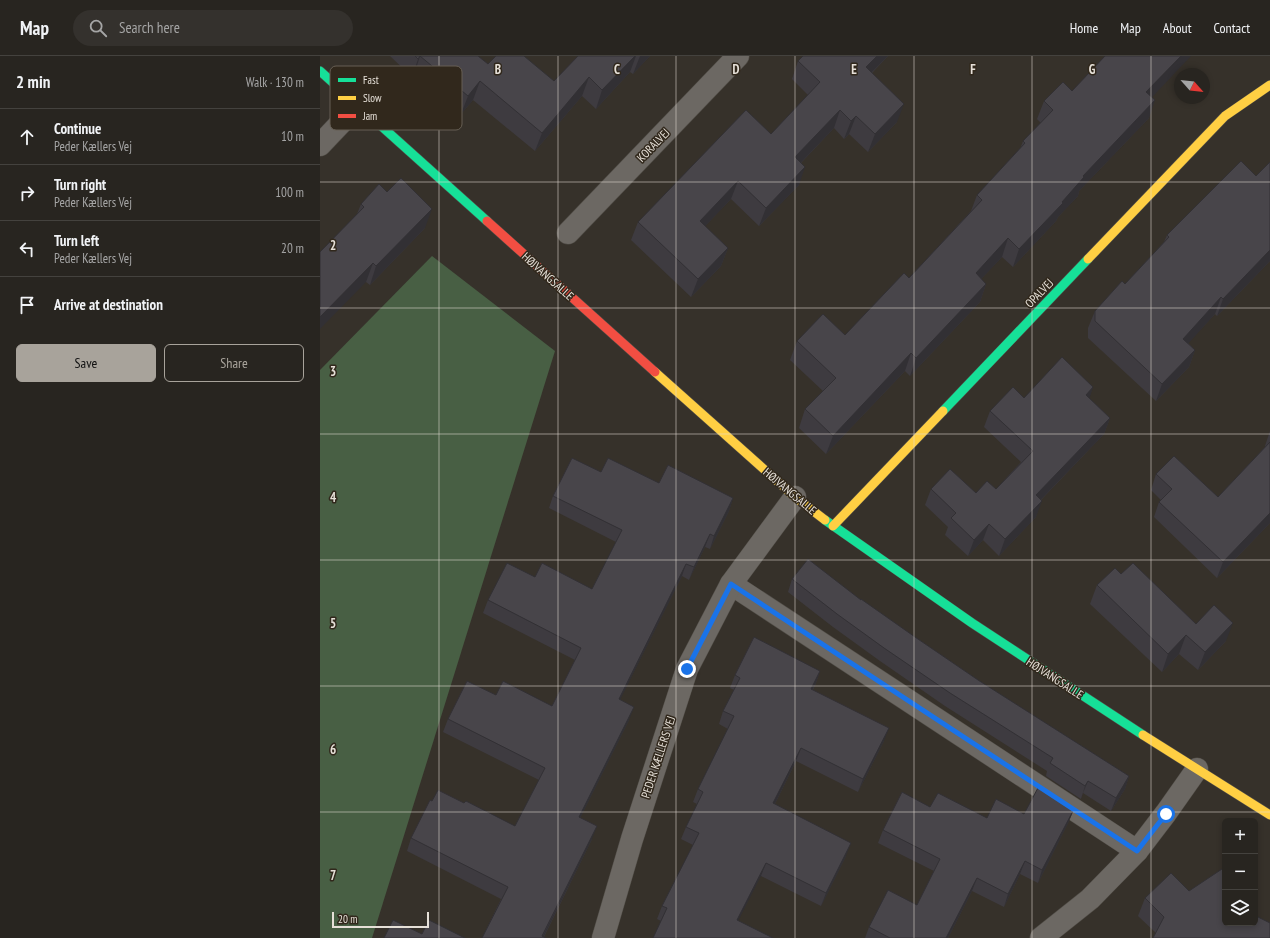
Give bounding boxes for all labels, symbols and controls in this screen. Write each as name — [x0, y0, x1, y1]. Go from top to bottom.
search box — [73, 10, 353, 46]
text: Map — [20, 16, 49, 40]
icon: search — [87, 17, 109, 39]
text: Search here — [119, 18, 180, 37]
text: Home — [1070, 19, 1098, 37]
text: Map — [1120, 19, 1141, 37]
text: About — [1163, 19, 1192, 37]
text: Contact — [1214, 19, 1250, 37]
text: B — [495, 61, 501, 78]
text: C — [614, 61, 620, 78]
text: D — [733, 61, 740, 78]
text: E — [851, 61, 857, 78]
text: F — [970, 61, 976, 78]
text: G — [1089, 61, 1096, 78]
legend — [330, 66, 462, 130]
north arrow — [1174, 68, 1210, 104]
text: 2 min — [16, 71, 50, 93]
text: Fast — [363, 73, 379, 87]
text: Walk · 130 m — [246, 74, 304, 91]
text: Slow — [363, 91, 382, 105]
text: Jam — [362, 109, 377, 123]
text: Continue — [54, 119, 101, 138]
street label: KORALVEJ — [633, 125, 673, 165]
icon: ahead — [16, 126, 38, 148]
text: 10 m — [281, 128, 304, 145]
text: Peder Kællers Vej — [54, 138, 132, 155]
text: Turn right — [54, 175, 106, 194]
icon: right — [16, 182, 38, 204]
text: 100 m — [275, 184, 304, 201]
text: Peder Kællers Vej — [54, 194, 132, 211]
text: Turn left — [54, 231, 99, 250]
text: 2 — [330, 237, 336, 254]
icon: left — [16, 238, 38, 260]
text: 20 m — [281, 240, 304, 257]
street label: HØJVANGSALLE — [519, 249, 577, 303]
text: Peder Kællers Vej — [54, 250, 132, 267]
street label: OPALVEJ — [1022, 275, 1056, 311]
icon: arrive — [16, 294, 38, 316]
text: Arrive at destination — [54, 295, 163, 314]
button: Save — [16, 344, 156, 382]
button: Share — [164, 344, 304, 382]
text: 3 — [330, 363, 336, 380]
street label: HØJVANGSALLE — [760, 464, 820, 518]
text: 4 — [330, 489, 337, 506]
text: 5 — [330, 615, 336, 632]
street label: HØJVANGSALLE — [1024, 654, 1086, 702]
route end — [678, 660, 696, 678]
street label: PEDER KÆLLERS VEJ — [638, 714, 678, 800]
text: 6 — [330, 741, 336, 758]
route start — [1157, 805, 1175, 823]
map controls — [1222, 818, 1258, 926]
button: + — [1222, 818, 1258, 854]
button: − — [1222, 854, 1258, 890]
text: 7 — [330, 867, 336, 884]
button: layers — [1222, 890, 1258, 926]
scale bar — [332, 910, 429, 929]
text: 20 m — [338, 912, 357, 926]

